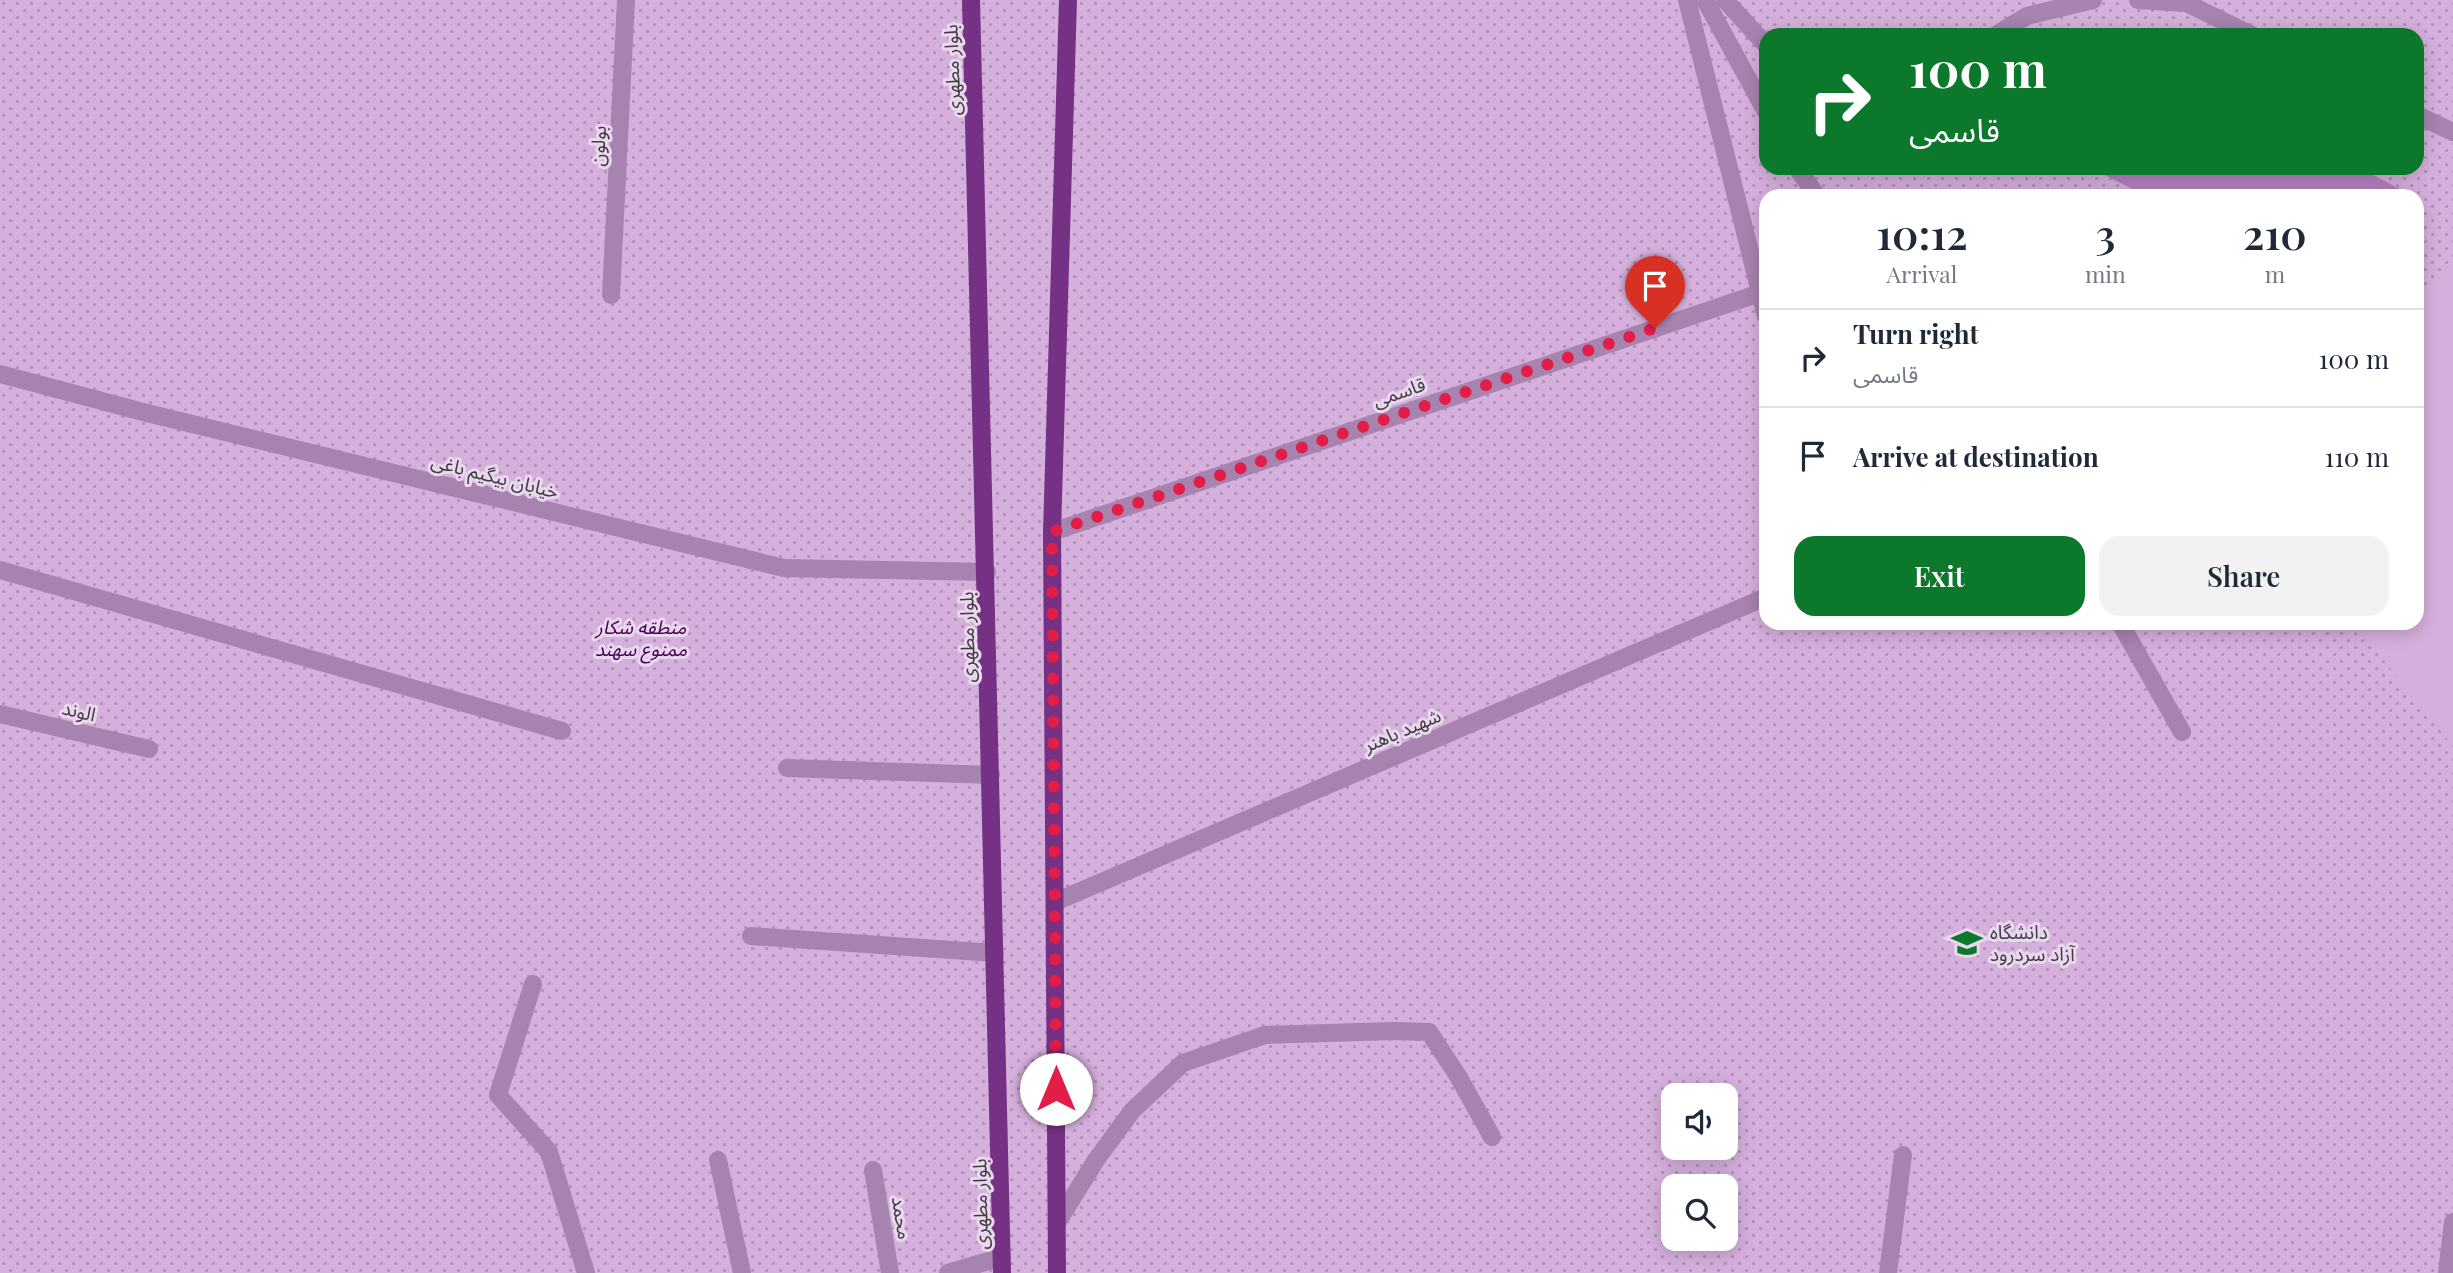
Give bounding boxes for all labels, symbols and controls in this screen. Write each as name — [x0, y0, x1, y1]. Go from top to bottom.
street label: بلوار مطهری — [936, 24, 966, 116]
text: 100 m — [1909, 35, 2047, 100]
icon: right — [1794, 56, 1885, 147]
text: قاسمی — [1909, 107, 2000, 150]
street label: بولون — [583, 125, 611, 167]
text: 10:12 — [1876, 205, 1968, 261]
text: 3 — [2095, 205, 2115, 261]
text: 210 — [2243, 205, 2307, 261]
pin — [1625, 256, 1685, 328]
text: Arrival — [1887, 258, 1957, 289]
text: min — [2085, 258, 2126, 289]
text: m — [2265, 258, 2285, 289]
icon: arrive — [1636, 267, 1674, 305]
text: Turn right — [1853, 316, 1979, 351]
icon: right — [1794, 339, 1832, 377]
text: 100 m — [2319, 341, 2389, 376]
text: قاسمی — [1853, 358, 1918, 389]
street label: قاسمی — [1369, 370, 1428, 412]
icon: arrive — [1794, 437, 1832, 475]
text: Arrive at destination — [1853, 439, 2099, 474]
text: 110 m — [2325, 439, 2389, 474]
street label: خیابان بیگیم باغی — [428, 447, 562, 506]
button: Exit — [1794, 536, 2085, 616]
button: Share — [2099, 536, 2389, 616]
street label: بلوار مطهری — [952, 591, 980, 683]
park label: منطقه شکار ممنوع سهند — [594, 613, 687, 664]
street label: الوند — [60, 694, 99, 726]
street label: شهید باهنر — [1358, 701, 1444, 757]
place label: دانشگاه آزاد سردرود — [1990, 918, 2076, 966]
school or university icon: دانشگاه آزاد سردرود — [1950, 926, 1984, 960]
position arrow — [1019, 1052, 1093, 1126]
map controls — [1661, 1083, 1738, 1251]
button: sound — [1661, 1083, 1738, 1160]
street label: بلوار مطهری — [965, 1158, 993, 1250]
button: search — [1661, 1174, 1738, 1251]
street label: محمد — [887, 1194, 919, 1241]

